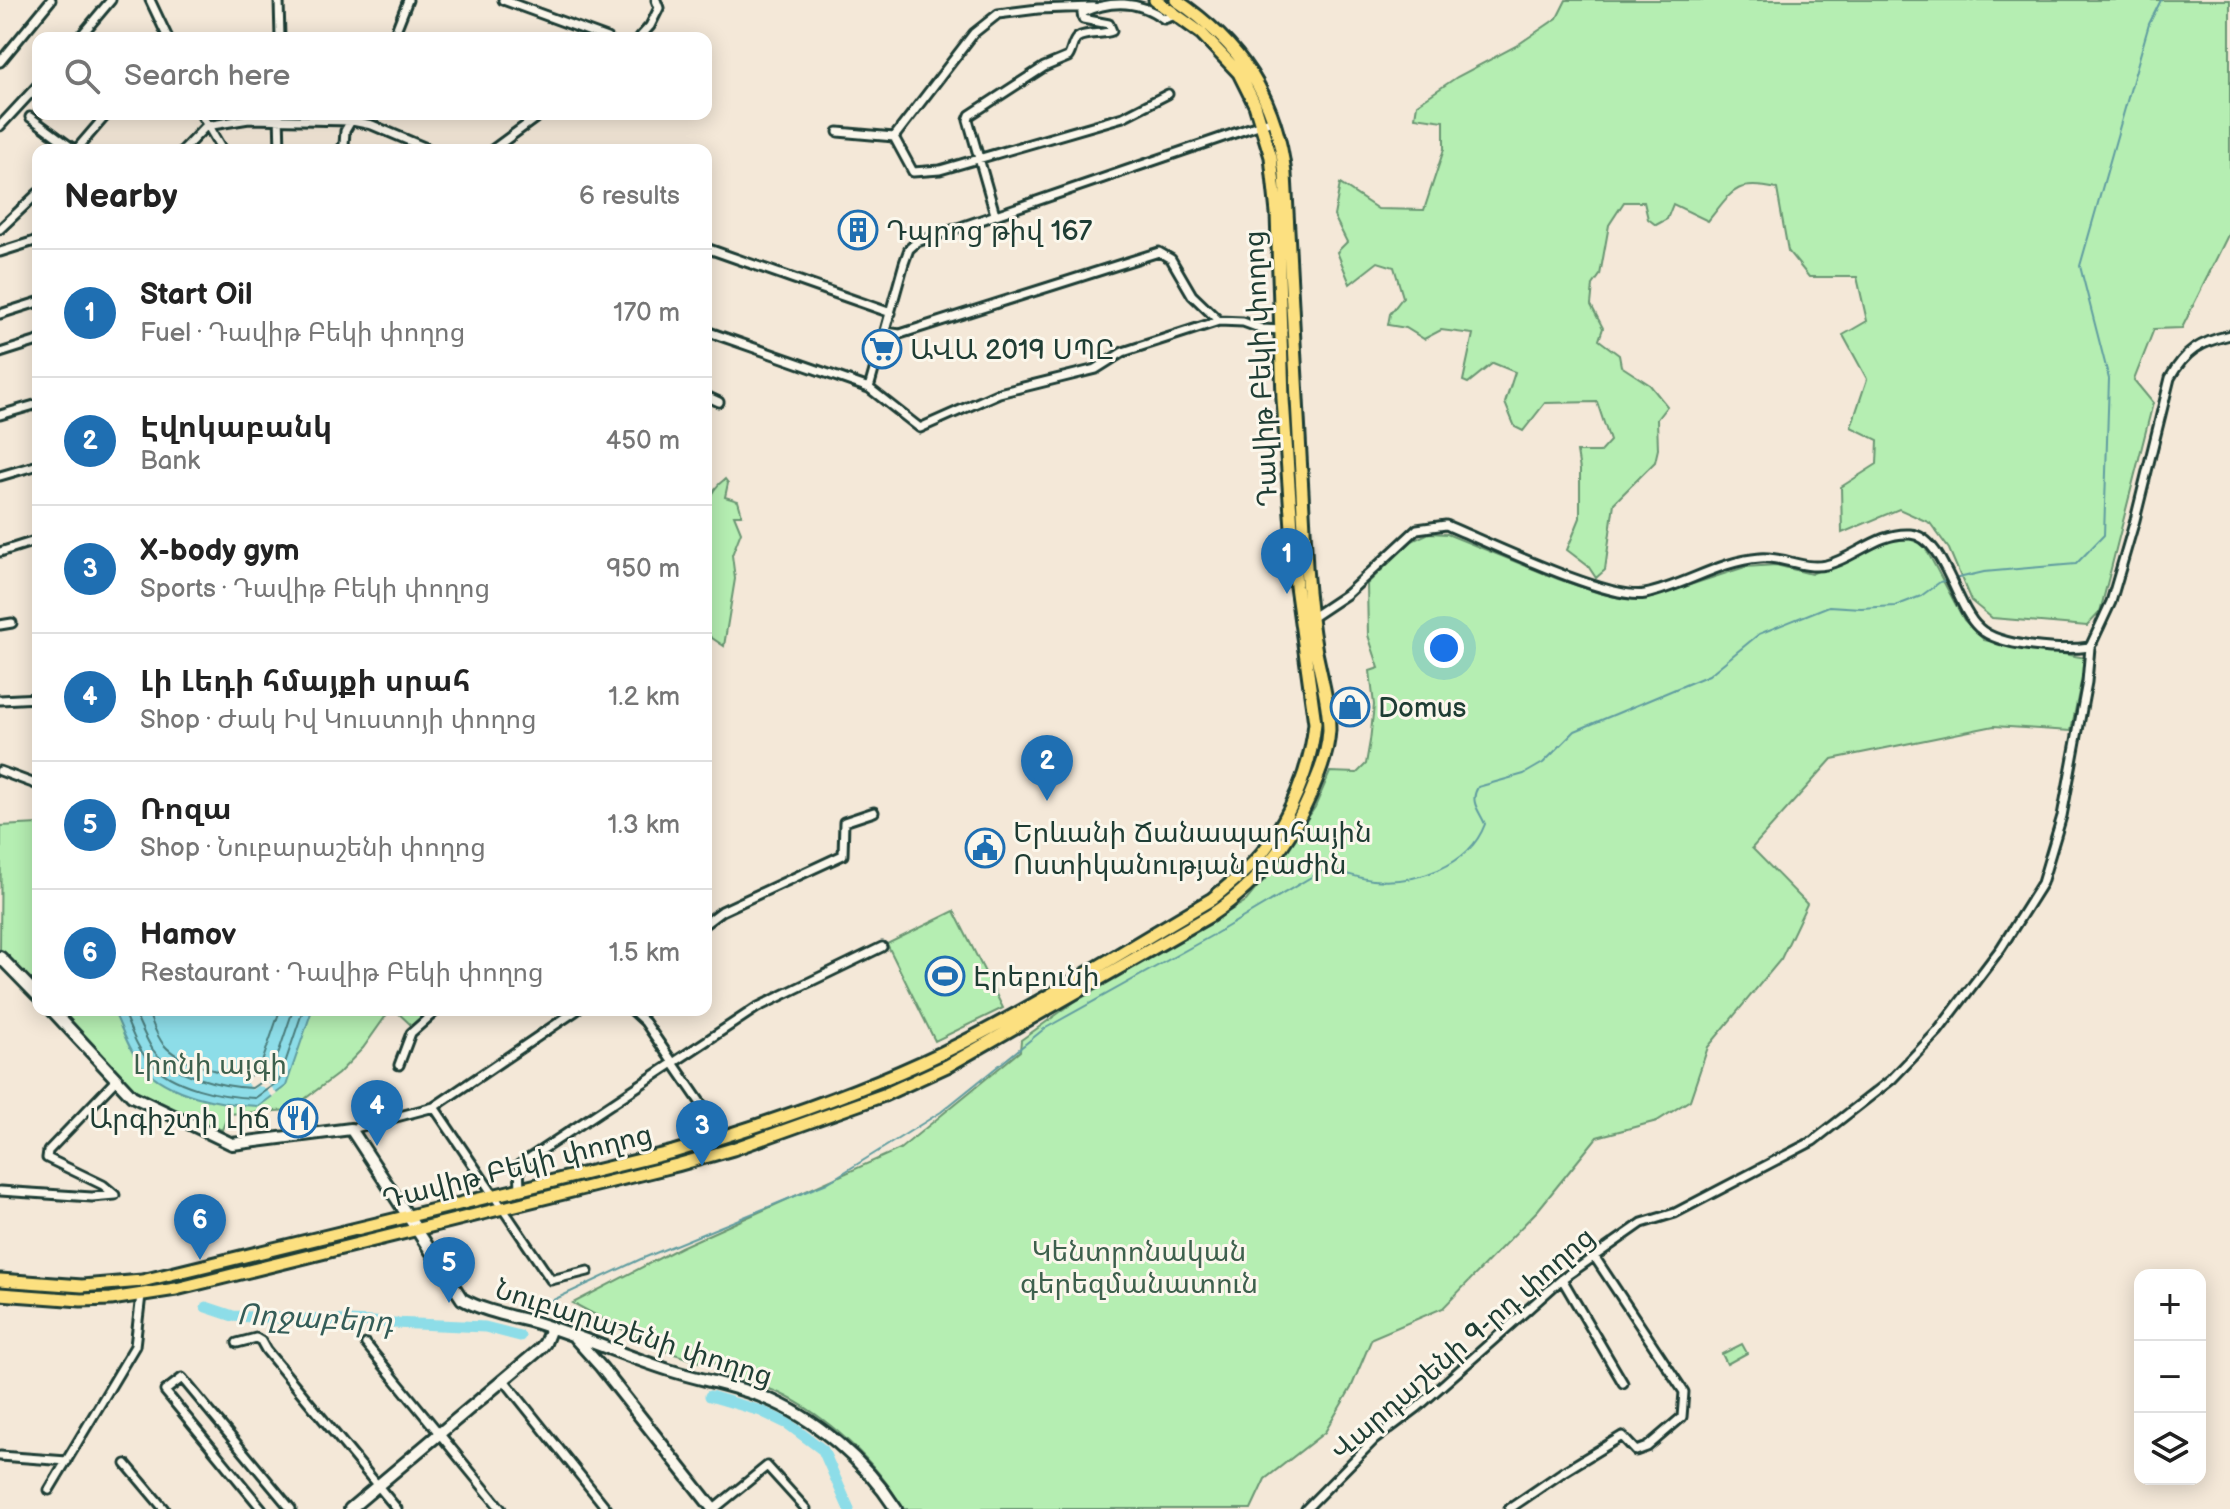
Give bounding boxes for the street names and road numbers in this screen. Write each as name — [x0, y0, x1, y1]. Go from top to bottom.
street label: Դավիթ Բեկի փողոց — [1238, 230, 1285, 508]
street label: Դավիթ Բեկի փողոց — [379, 1118, 656, 1217]
street label: Վարդաշենի 9-րդ փողոց — [1324, 1221, 1602, 1468]
street label: Նուբարաշենի փողոց — [491, 1273, 776, 1394]

